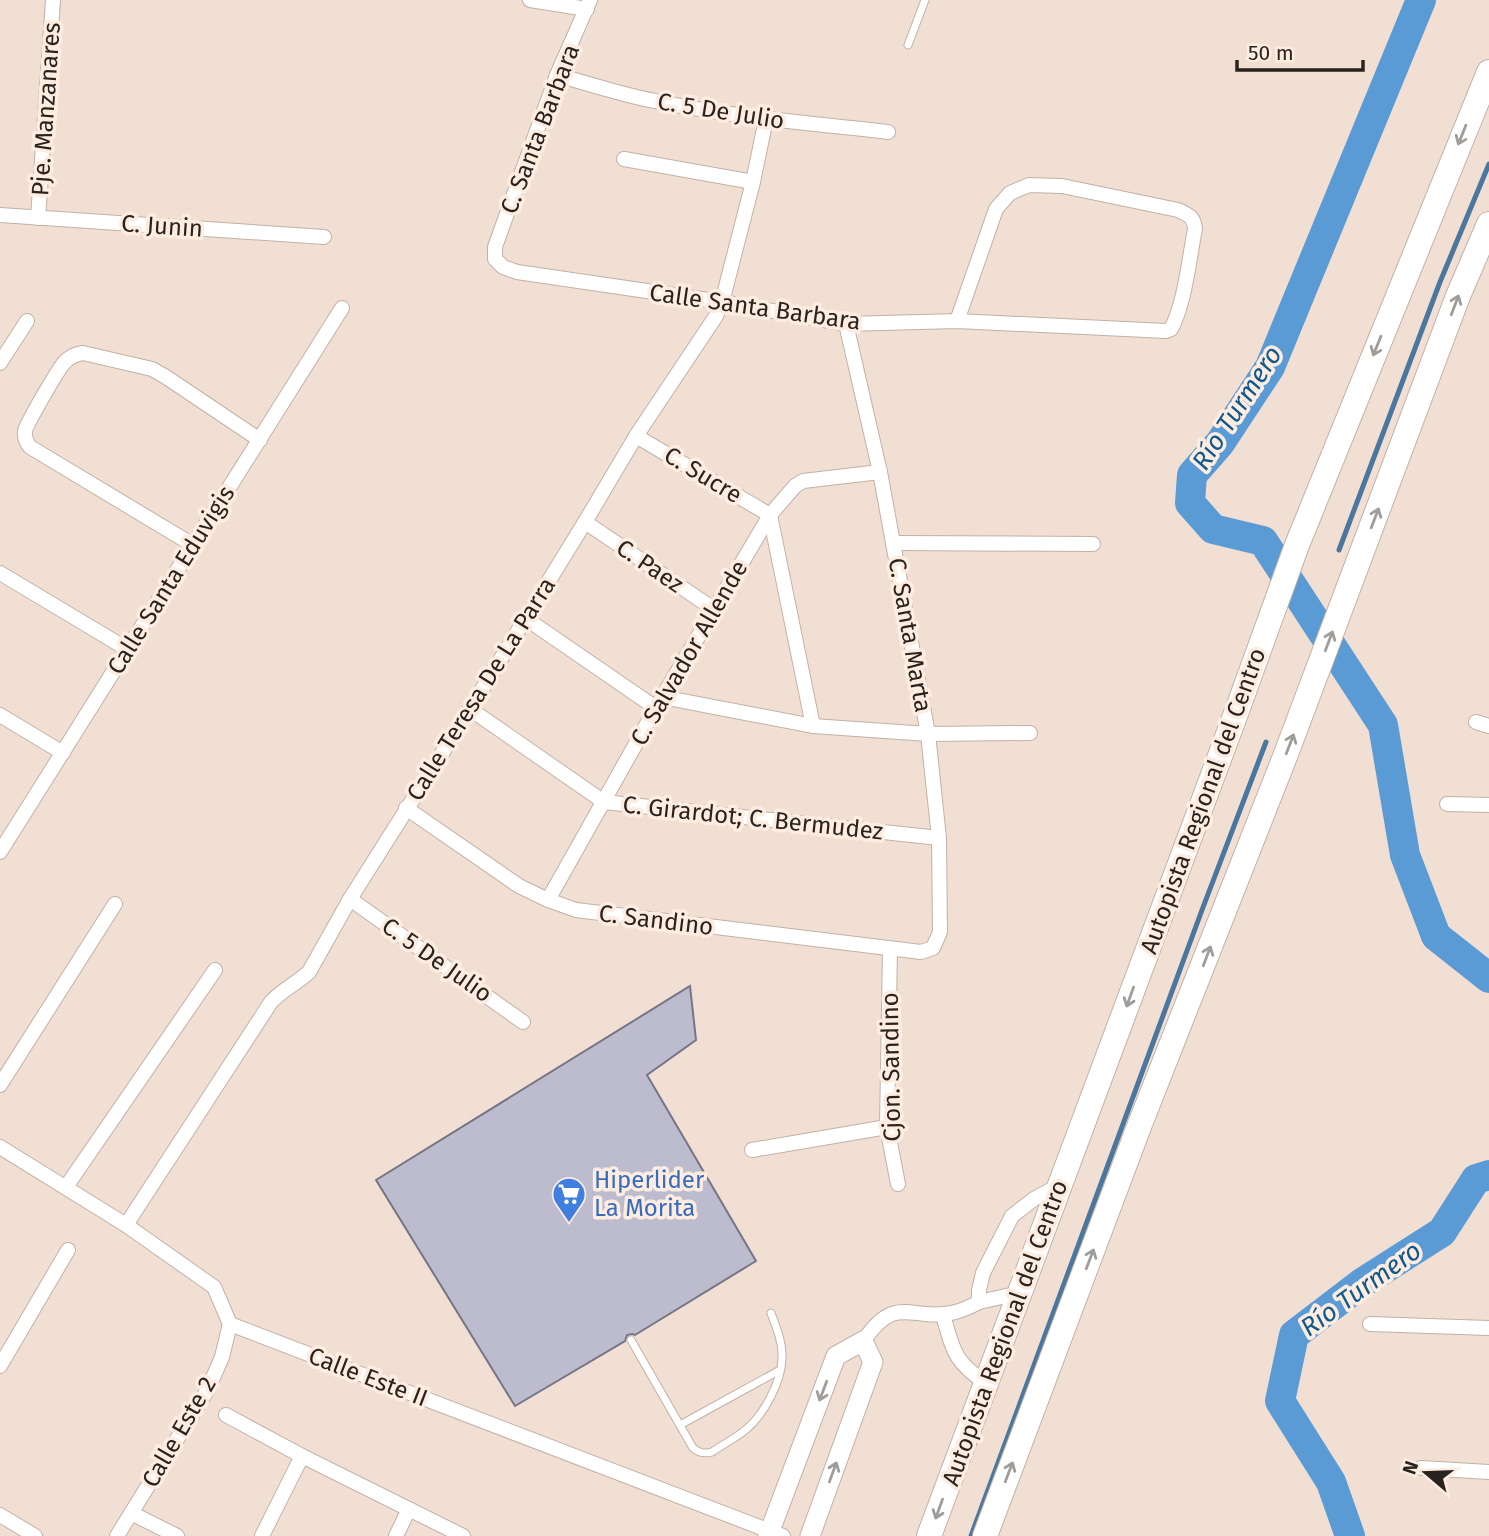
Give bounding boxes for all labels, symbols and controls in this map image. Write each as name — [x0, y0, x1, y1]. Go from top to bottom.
street label: Pje. Manzanares — [26, 21, 66, 197]
scale bar — [1237, 28, 1363, 72]
street label: C. Santa Barbara — [495, 40, 585, 218]
text: 50 m — [1248, 40, 1294, 66]
street label: C. 5 De Julio — [656, 87, 786, 135]
one-way arrow — [1455, 123, 1468, 145]
street label: C. Junin — [120, 209, 204, 243]
street label: Calle Santa Barbara — [648, 278, 862, 336]
one-way arrow — [1450, 295, 1462, 317]
one-way arrow — [1370, 334, 1383, 356]
water label: Río Turmero — [1186, 340, 1288, 476]
street label: C. Sucre — [659, 441, 747, 509]
street label: Calle Santa Eduvigis — [102, 480, 240, 680]
one-way arrow — [1370, 508, 1382, 530]
street label: C. Paez — [611, 534, 689, 598]
street label: C. Salvador Allende — [625, 556, 753, 750]
street label: C. Santa Marta — [883, 556, 937, 714]
street label: Calle Teresa De La Parra — [401, 572, 561, 806]
one-way arrow — [1323, 631, 1336, 653]
street label: Autopista Regional del Centro — [1135, 644, 1271, 958]
one-way arrow — [1285, 733, 1297, 755]
street label: C. Girardot; C. Bermudez — [621, 790, 885, 846]
street label: C. Sandino — [597, 899, 715, 941]
street label: C. 5 De Julio — [377, 912, 497, 1008]
one-way arrow — [1201, 945, 1214, 967]
one-way arrow — [1123, 986, 1135, 1008]
street label: Cjon. Sandino — [876, 992, 906, 1142]
place label: Hiperlider La Morita — [594, 1166, 705, 1222]
supermarket icon: Hiperlider La Morita — [550, 1175, 588, 1224]
street label: Autopista Regional del Centro — [937, 1176, 1073, 1490]
water label: Río Turmero — [1295, 1235, 1427, 1343]
one-way arrow — [1084, 1249, 1097, 1271]
street label: Calle Este II — [305, 1341, 431, 1413]
street label: Calle Este 2 — [136, 1372, 222, 1492]
one-way arrow — [816, 1379, 828, 1401]
north arrow — [1391, 1438, 1461, 1508]
text: N — [1397, 1458, 1423, 1477]
one-way arrow — [828, 1461, 840, 1483]
one-way arrow — [1004, 1462, 1017, 1484]
one-way arrow — [932, 1497, 945, 1519]

